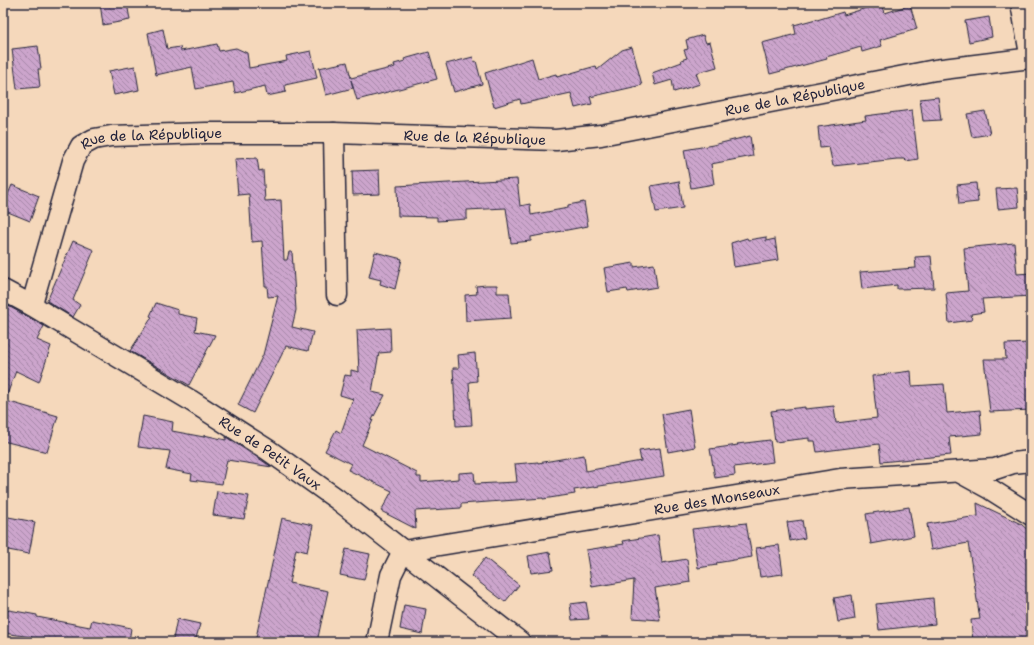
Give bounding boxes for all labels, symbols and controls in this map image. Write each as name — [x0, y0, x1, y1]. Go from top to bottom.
street label: Rue de la République — [723, 75, 867, 120]
street label: Rue de la République — [77, 124, 222, 154]
street label: Rue de la République — [403, 126, 546, 149]
street label: Rue de Petit Vaux — [216, 412, 325, 494]
street label: Rue des Monseaux — [653, 480, 781, 519]

